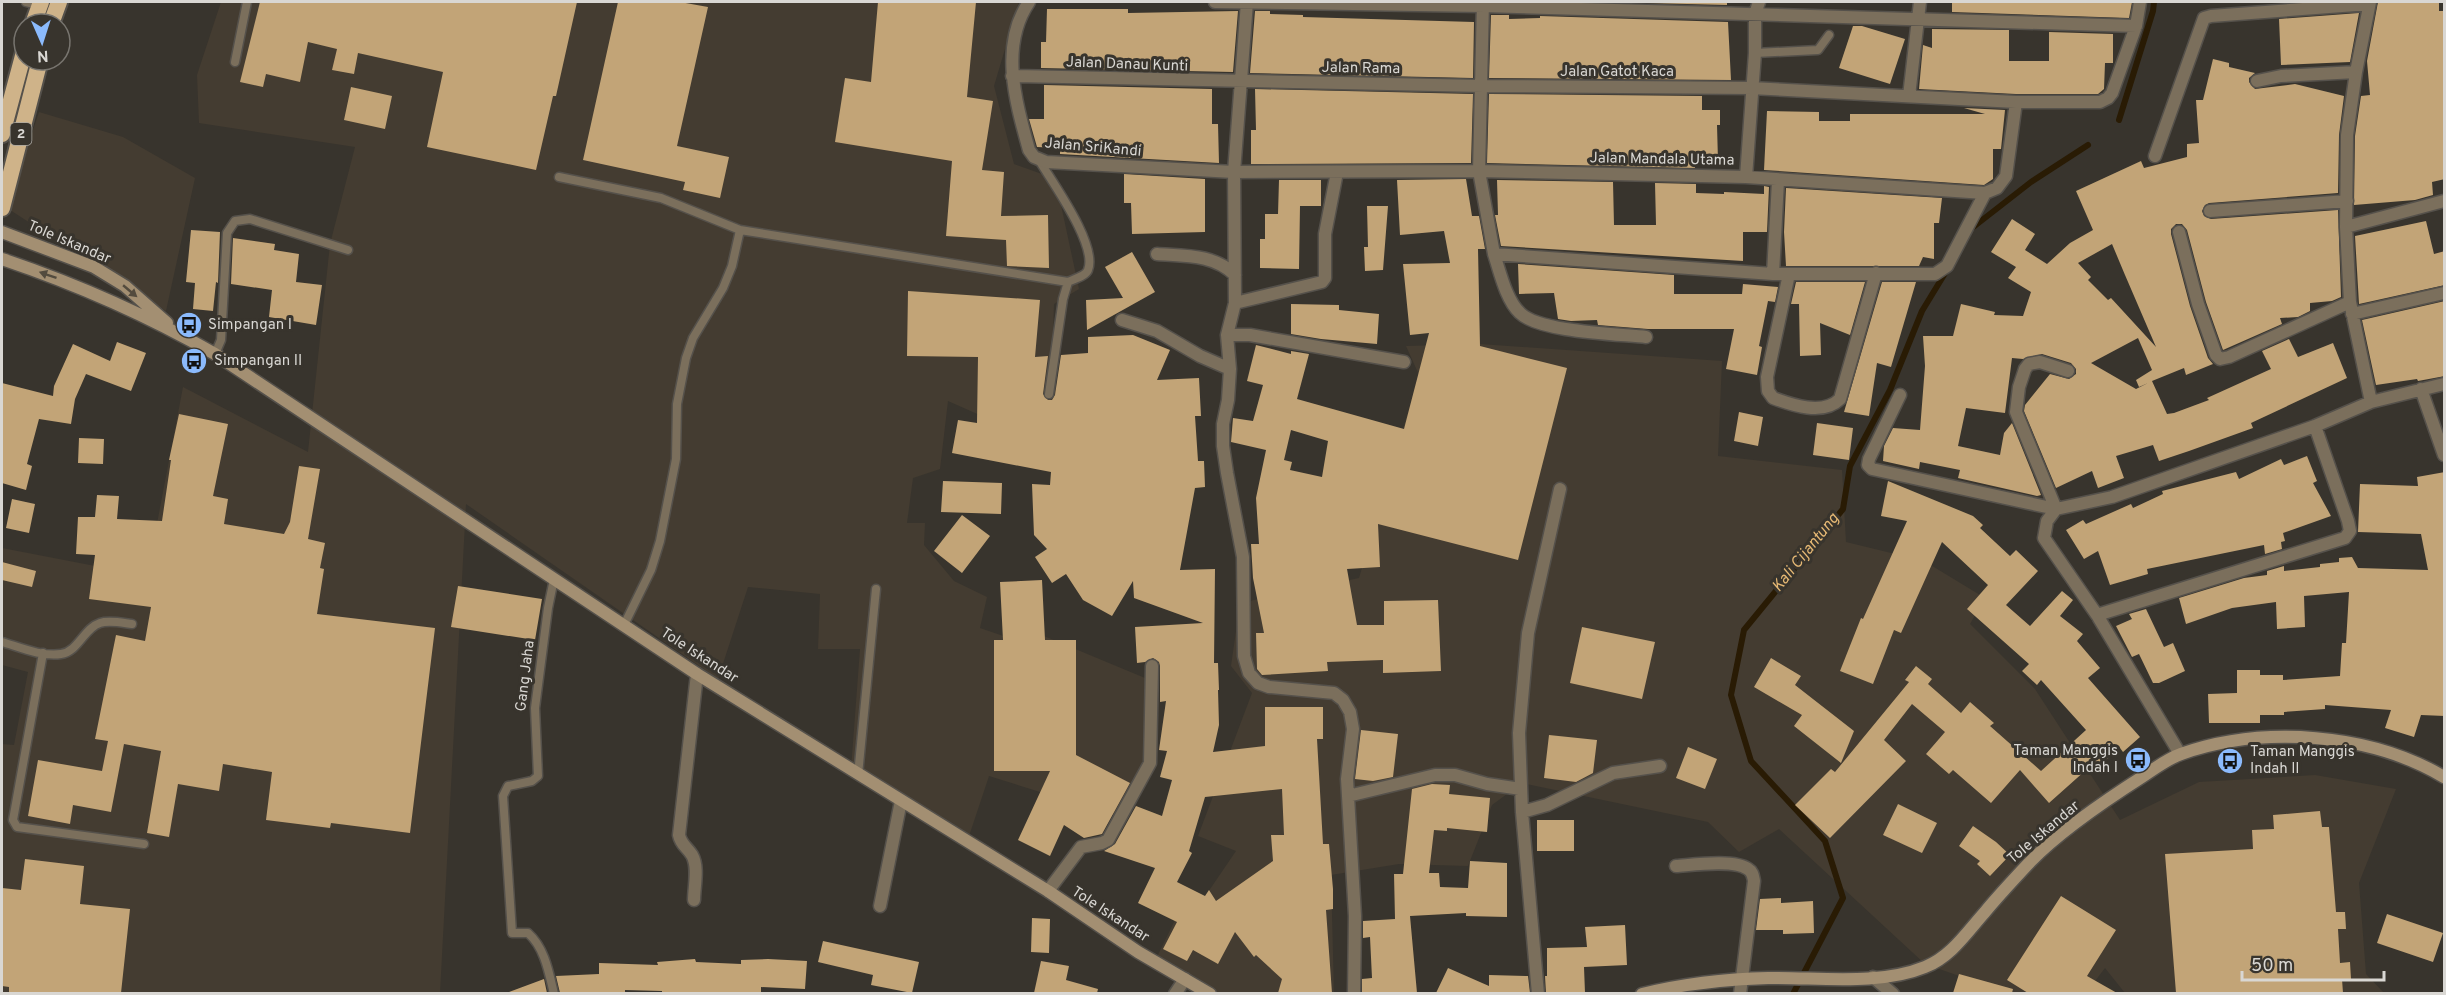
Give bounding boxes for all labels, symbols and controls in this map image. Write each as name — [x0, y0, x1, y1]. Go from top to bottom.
north arrow — [12, 12, 72, 72]
text: N — [36, 45, 49, 65]
street label: Jalan Danau Kunti — [1066, 53, 1188, 77]
street label: Jalan Rama — [1322, 59, 1400, 79]
street label: Jalan Gatot Kaca — [1560, 63, 1674, 82]
road number: 2 — [10, 123, 32, 145]
street label: Jalan SriKandi — [1044, 134, 1142, 162]
street label: Jalan Mandala Utama — [1589, 149, 1735, 171]
street label: Tole Iskandar — [24, 217, 114, 269]
one-way arrow — [39, 269, 57, 279]
one-way arrow — [122, 284, 137, 297]
bus stop icon: Simpangan I — [174, 310, 204, 340]
place label: Simpangan I — [208, 316, 292, 335]
bus stop icon: Simpangan II — [179, 346, 209, 376]
place label: Simpangan II — [214, 352, 302, 371]
water label: Kali Cijantung — [1768, 509, 1844, 597]
street label: Tole Iskandar — [657, 624, 742, 688]
street label: Gang Jaha — [512, 639, 540, 713]
place label: Taman Manggis Indah I — [2013, 742, 2118, 778]
place label: Taman Manggis Indah II — [2250, 743, 2355, 779]
bus stop icon: Taman Manggis Indah I — [2123, 745, 2153, 775]
bus stop icon: Taman Manggis Indah II — [2215, 746, 2245, 776]
street label: Tole Iskandar — [2004, 797, 2084, 869]
street label: Tole Iskandar — [1068, 883, 1153, 947]
scale bar — [2242, 944, 2384, 982]
text: 50 m — [2251, 955, 2293, 978]

